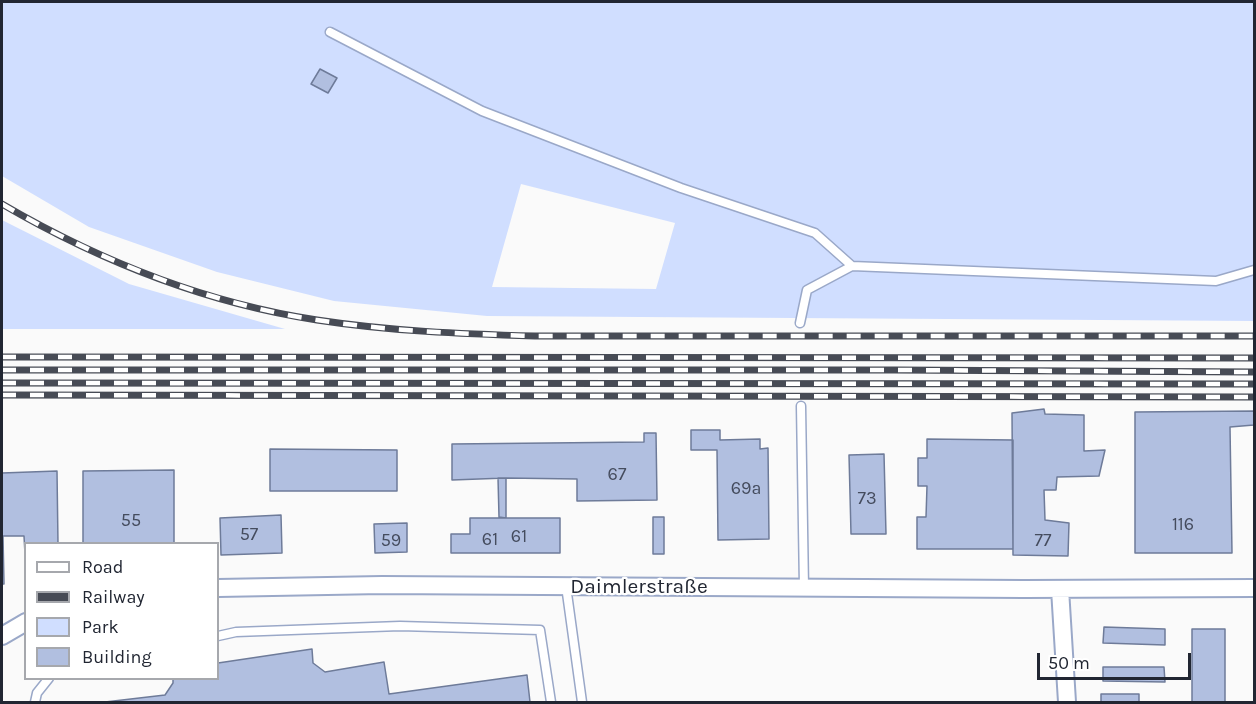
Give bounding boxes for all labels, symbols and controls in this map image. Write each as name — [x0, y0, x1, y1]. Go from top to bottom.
house number: 67 — [608, 464, 626, 486]
house number: 69a — [731, 478, 761, 500]
house number: 73 — [857, 488, 877, 510]
house number: 55 — [121, 510, 141, 532]
house number: 116 — [1172, 514, 1194, 536]
house number: 57 — [240, 524, 258, 546]
house number: 61 — [511, 526, 527, 548]
house number: 61 — [482, 529, 498, 551]
house number: 59 — [381, 530, 401, 552]
house number: 77 — [1035, 530, 1051, 552]
legend — [24, 542, 219, 680]
text: Road — [82, 556, 123, 578]
street label: Daimlerstraße — [570, 574, 708, 600]
text: Railway — [82, 586, 145, 608]
text: Park — [82, 616, 119, 638]
scale bar — [1040, 641, 1194, 679]
text: Building — [82, 646, 152, 668]
text: 50 m — [1048, 652, 1090, 674]

